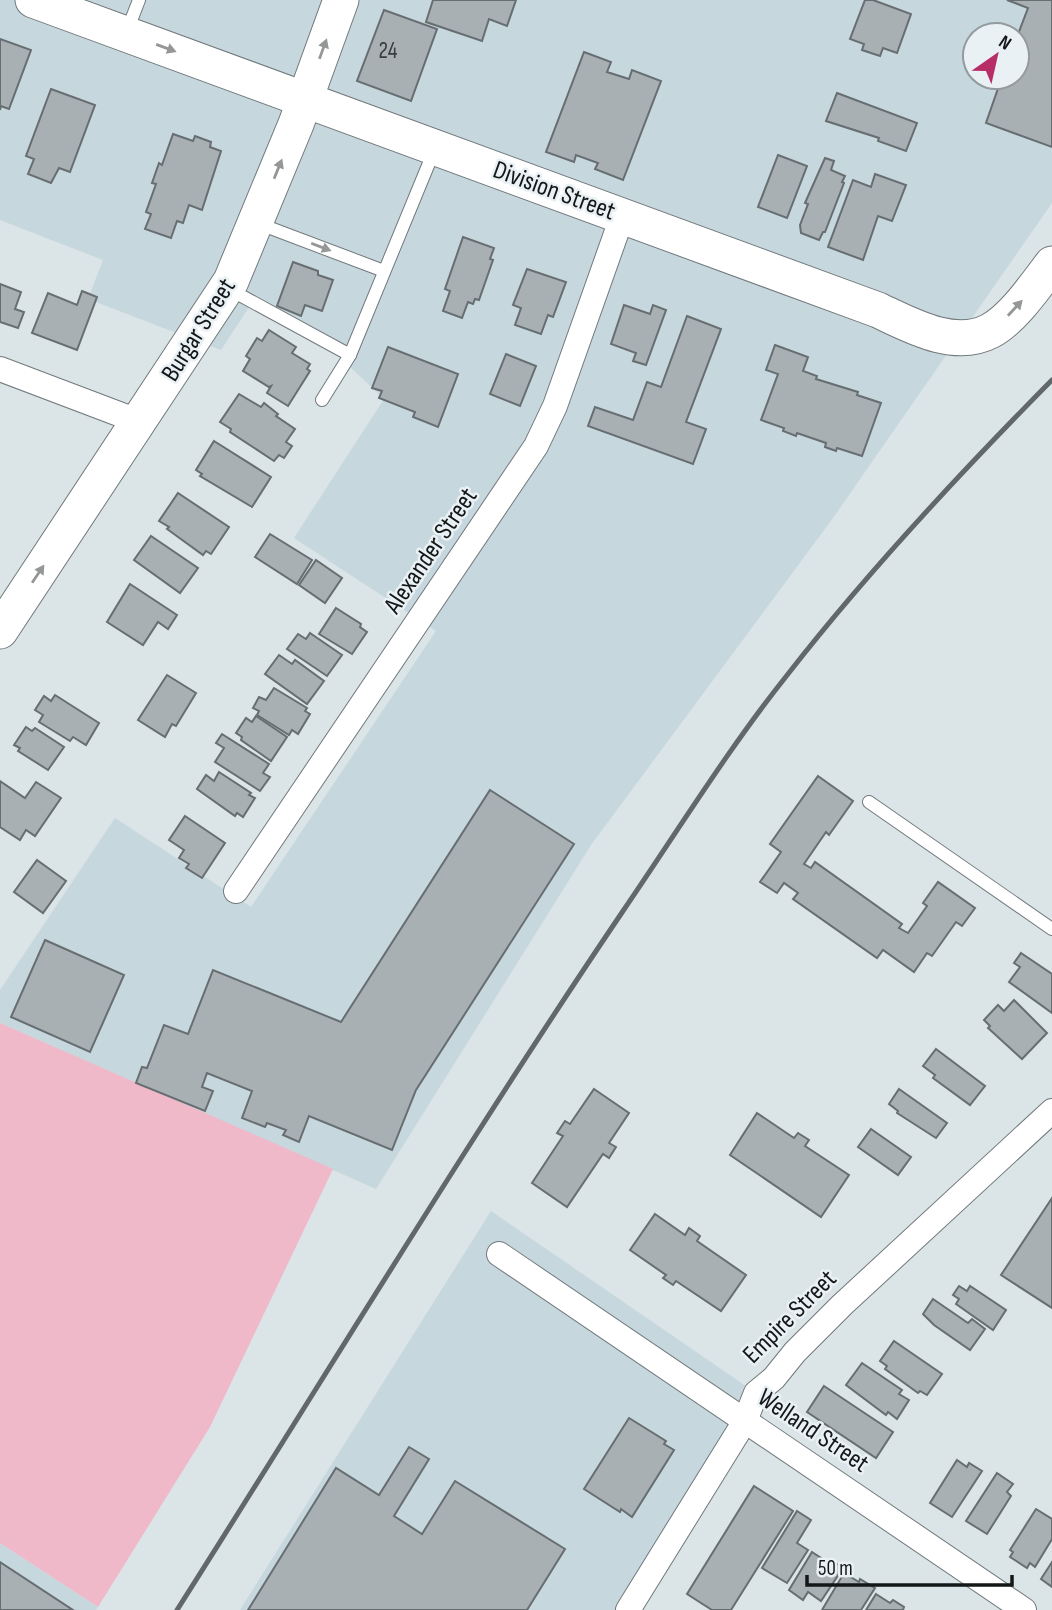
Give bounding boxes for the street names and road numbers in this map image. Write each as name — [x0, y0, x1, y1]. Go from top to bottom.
street label: Division Street — [489, 155, 619, 227]
street label: Burgar Street — [155, 273, 243, 387]
street label: Alexander Street — [377, 482, 484, 621]
street label: Empire Street — [737, 1264, 843, 1370]
street label: Welland Street — [751, 1382, 875, 1480]

